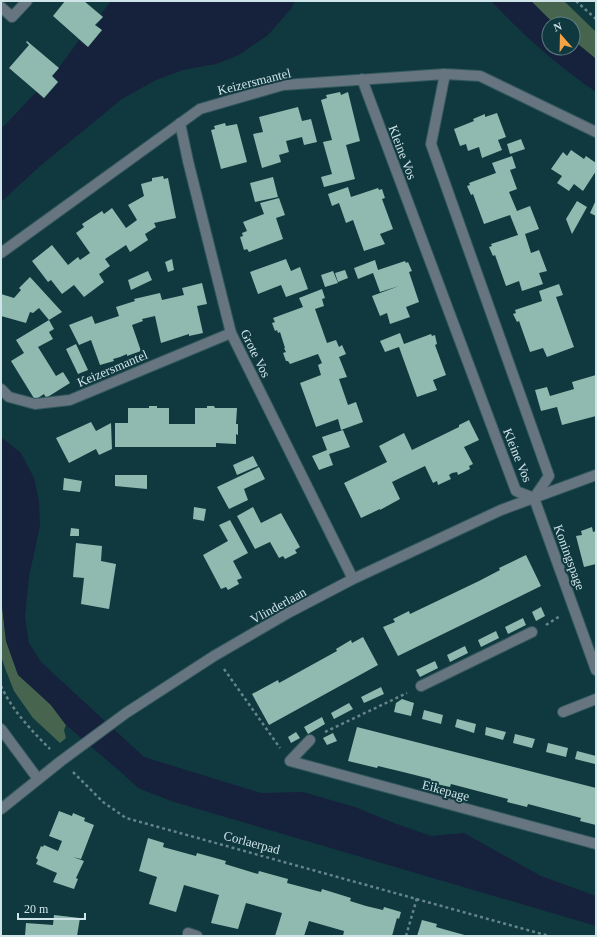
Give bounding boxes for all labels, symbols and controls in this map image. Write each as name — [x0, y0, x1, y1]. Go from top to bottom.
north arrow — [541, 16, 581, 56]
text: N — [552, 20, 563, 34]
street label: Keizersmantel — [216, 65, 293, 98]
street label: Kleine Vos — [385, 123, 420, 181]
street label: Grote Vos — [237, 327, 274, 380]
street label: Keizersmantel — [75, 347, 150, 390]
street label: Kleine Vos — [500, 426, 535, 484]
street label: Koningspage — [551, 522, 588, 592]
street label: Vlinderlaan — [248, 584, 309, 627]
street label: Eikepage — [421, 777, 471, 804]
street label: Corlaerpad — [222, 828, 282, 857]
scale bar — [18, 895, 85, 921]
text: 20 m — [24, 902, 49, 916]

